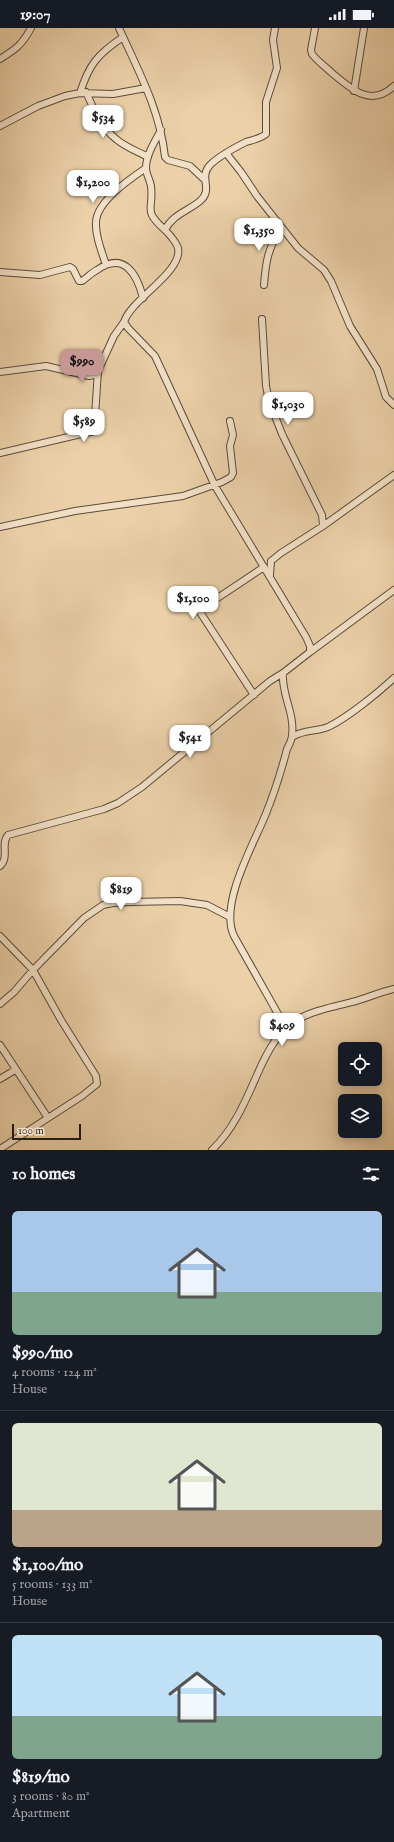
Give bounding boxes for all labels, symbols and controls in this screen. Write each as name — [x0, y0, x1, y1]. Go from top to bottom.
text: 19:07 — [20, 5, 50, 24]
pin: $534 — [79, 105, 127, 139]
text: $534 — [91, 109, 115, 126]
pin: $1,200 — [60, 170, 126, 204]
text: $1,200 — [76, 174, 110, 191]
pin: $1,350 — [226, 218, 292, 252]
text: $1,350 — [243, 222, 275, 239]
pin: $990 — [58, 349, 106, 383]
text: $990 — [70, 353, 94, 370]
pin: $1,030 — [255, 392, 321, 426]
text: $1,030 — [271, 396, 305, 413]
pin: $589 — [60, 409, 108, 443]
text: $589 — [73, 413, 95, 430]
pin: $1,100 — [160, 586, 226, 620]
text: $1,100 — [176, 590, 210, 607]
pin: $541 — [166, 725, 214, 759]
text: $541 — [178, 729, 202, 746]
pin: $819 — [97, 877, 145, 911]
text: $819 — [110, 881, 132, 898]
pin: $409 — [258, 1013, 306, 1047]
text: $409 — [269, 1017, 295, 1034]
map controls — [338, 1042, 382, 1138]
button: locate — [338, 1042, 382, 1086]
button: layers — [338, 1094, 382, 1138]
scale bar — [12, 1122, 81, 1141]
text: 100 m — [18, 1124, 44, 1138]
icon: filters — [360, 1163, 382, 1185]
text: 10 homes — [12, 1164, 75, 1185]
icon: home — [161, 1237, 233, 1309]
text: $990/mo — [12, 1343, 73, 1364]
text: 4 rooms · 124 m² — [12, 1364, 97, 1381]
text: House — [12, 1381, 47, 1398]
icon: home — [161, 1449, 233, 1521]
text: $1,100/mo — [12, 1555, 83, 1576]
text: 5 rooms · 133 m² — [12, 1576, 93, 1593]
text: House — [12, 1593, 47, 1610]
icon: home — [161, 1661, 233, 1733]
text: $819/mo — [12, 1767, 70, 1788]
text: 3 rooms · 80 m² — [12, 1788, 90, 1805]
text: Apartment — [12, 1805, 70, 1822]

